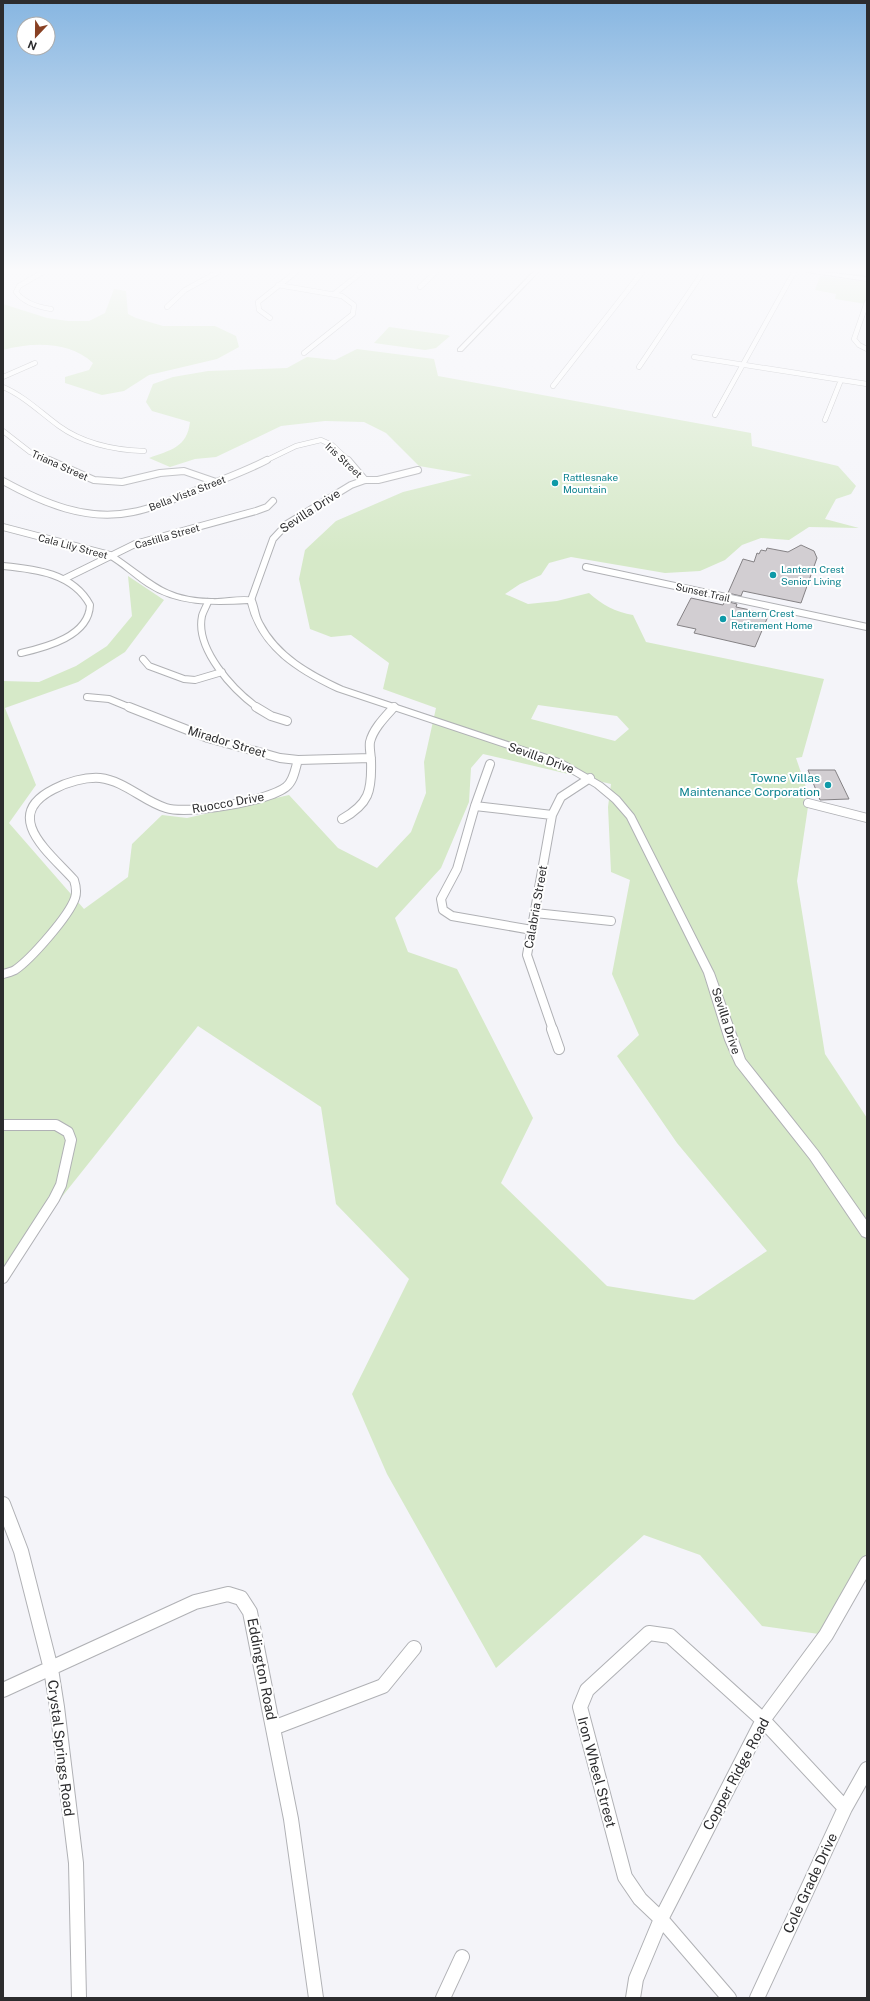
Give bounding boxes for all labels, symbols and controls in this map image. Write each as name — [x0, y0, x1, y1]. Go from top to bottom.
north arrow — [16, 16, 56, 56]
text: N — [26, 38, 38, 52]
street label: Iris Street — [323, 440, 365, 480]
street label: Triana Street — [30, 447, 90, 483]
place label: Rattlesnake Mountain — [563, 471, 618, 495]
street label: Bella Vista Street — [147, 473, 227, 513]
marker: Rattlesnake Mountain — [550, 478, 560, 488]
street label: Sevilla Drive — [277, 486, 343, 536]
street label: Castilla Street — [133, 521, 201, 551]
street label: Cala Lily Street — [37, 531, 109, 561]
place label: Lantern Crest Senior Living — [781, 563, 845, 587]
marker: Lantern Crest Senior Living — [768, 570, 778, 580]
street label: Sunset Trail — [675, 580, 731, 604]
place label: Lantern Crest Retirement Home — [731, 607, 813, 631]
marker: Lantern Crest Retirement Home — [718, 614, 728, 624]
street label: Mirador Street — [186, 723, 268, 761]
street label: Sevilla Drive — [506, 740, 576, 776]
place label: Towne Villas Maintenance Corporation — [679, 771, 820, 799]
marker: Towne Villas Maintenance Corporation — [823, 780, 833, 790]
street label: Ruocco Drive — [191, 790, 265, 816]
street label: Calabria Street — [522, 864, 550, 950]
street label: Sevilla Drive — [709, 986, 743, 1056]
street label: Eddington Road — [244, 1617, 280, 1721]
street label: Crystal Springs Road — [45, 1679, 77, 1817]
street label: Iron Wheel Street — [574, 1715, 620, 1829]
street label: Copper Ridge Road — [700, 1715, 772, 1833]
street label: Cole Grade Drive — [780, 1830, 840, 1936]

